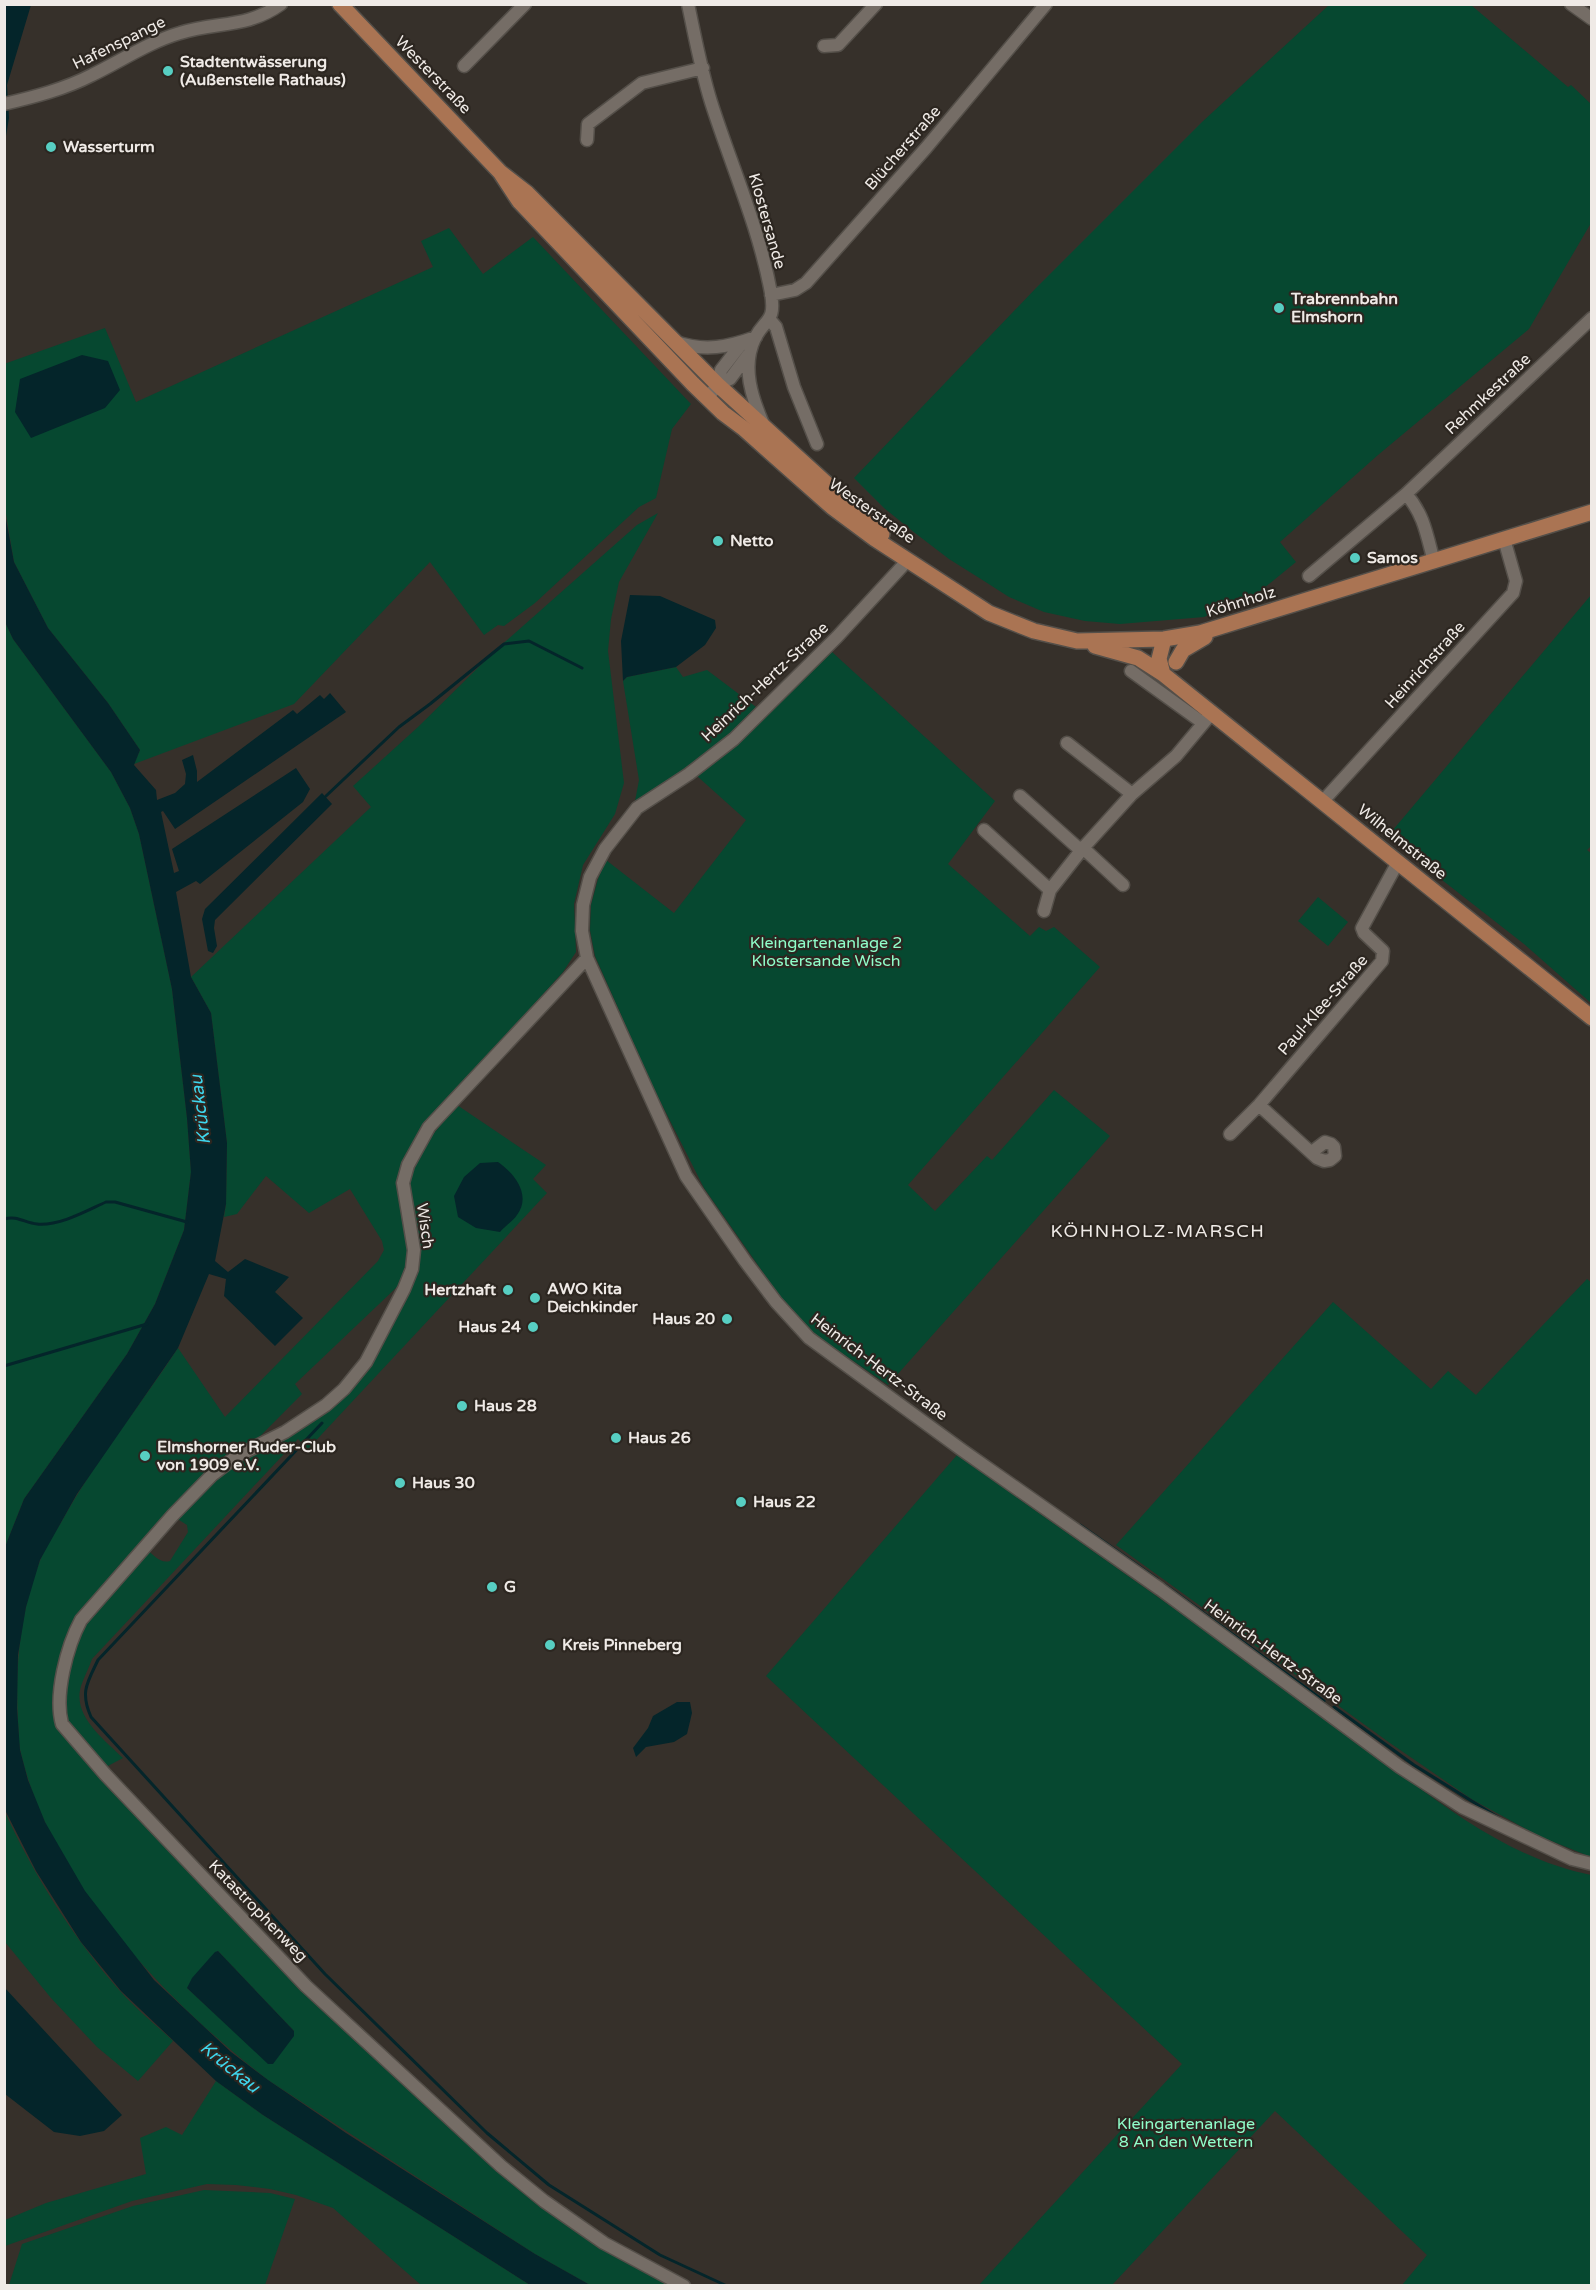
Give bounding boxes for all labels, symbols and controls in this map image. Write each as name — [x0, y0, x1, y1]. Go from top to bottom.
street label: Hafenspange — [69, 12, 169, 74]
street label: Westerstraße — [391, 32, 475, 118]
place label: Stadtentwässerung (Außenstelle Rathaus) — [180, 52, 346, 90]
marker: Stadtentwässerung (Außenstelle Rathaus) — [161, 64, 175, 78]
street label: Blücherstraße — [861, 102, 945, 194]
place label: Wasserturm — [63, 137, 155, 157]
marker: Wasserturm — [44, 140, 58, 154]
street label: Klostersande — [744, 171, 790, 271]
place label: Trabrennbahn Elmshorn — [1290, 289, 1398, 327]
marker: Trabrennbahn Elmshorn — [1272, 301, 1286, 315]
street label: Rehmkestraße — [1441, 349, 1535, 439]
street label: Westerstraße — [825, 474, 919, 548]
place label: Netto — [730, 531, 774, 551]
marker: Netto — [711, 534, 725, 548]
place label: Samos — [1367, 548, 1418, 568]
marker: Samos — [1348, 551, 1362, 565]
street label: Köhnholz — [1204, 582, 1278, 622]
street label: Heinrichstraße — [1381, 617, 1469, 713]
street label: Heinrich-Hertz-Straße — [697, 618, 833, 746]
street label: Wilhelmstraße — [1353, 800, 1451, 884]
park label: Kleingartenanlage 2 Klostersande Wisch — [750, 933, 902, 971]
street label: Paul-Klee-Straße — [1274, 950, 1372, 1060]
water label: Krückau — [185, 1073, 215, 1146]
street label: Wisch — [412, 1202, 438, 1250]
district label: KÖHNHOLZ-MARSCH — [1051, 1220, 1265, 1242]
place label: AWO Kita Deichkinder — [547, 1279, 639, 1317]
place label: Hertzhaft — [424, 1280, 497, 1300]
marker: Hertzhaft — [501, 1283, 515, 1297]
marker: AWO Kita Deichkinder — [528, 1291, 542, 1305]
place label: Haus 20 — [652, 1309, 715, 1329]
street label: Heinrich-Hertz-Straße — [807, 1309, 951, 1425]
marker: Haus 20 — [720, 1312, 734, 1326]
place label: Haus 24 — [458, 1317, 521, 1337]
marker: Haus 24 — [526, 1320, 540, 1334]
place label: Haus 28 — [474, 1396, 537, 1416]
marker: Haus 28 — [455, 1399, 469, 1413]
place label: Haus 26 — [628, 1428, 691, 1448]
marker: Haus 26 — [609, 1431, 623, 1445]
place label: Elmshorner Ruder-Club von 1909 e.V. — [157, 1437, 336, 1475]
marker: Elmshorner Ruder-Club von 1909 e.V. — [138, 1449, 152, 1463]
place label: Haus 30 — [412, 1473, 475, 1493]
marker: Haus 30 — [393, 1476, 407, 1490]
place label: Haus 22 — [753, 1492, 816, 1512]
marker: Haus 22 — [734, 1495, 748, 1509]
place label: G — [504, 1577, 516, 1597]
marker: G — [485, 1580, 499, 1594]
street label: Heinrich-Hertz-Straße — [1200, 1595, 1346, 1709]
place label: Kreis Pinneberg — [562, 1635, 682, 1655]
marker: Kreis Pinneberg — [543, 1638, 557, 1652]
street label: Katastrophenweg — [204, 1856, 312, 1966]
water label: Krückau — [196, 2036, 265, 2098]
park label: Kleingartenanlage 8 An den Wettern — [1117, 2114, 1255, 2152]

